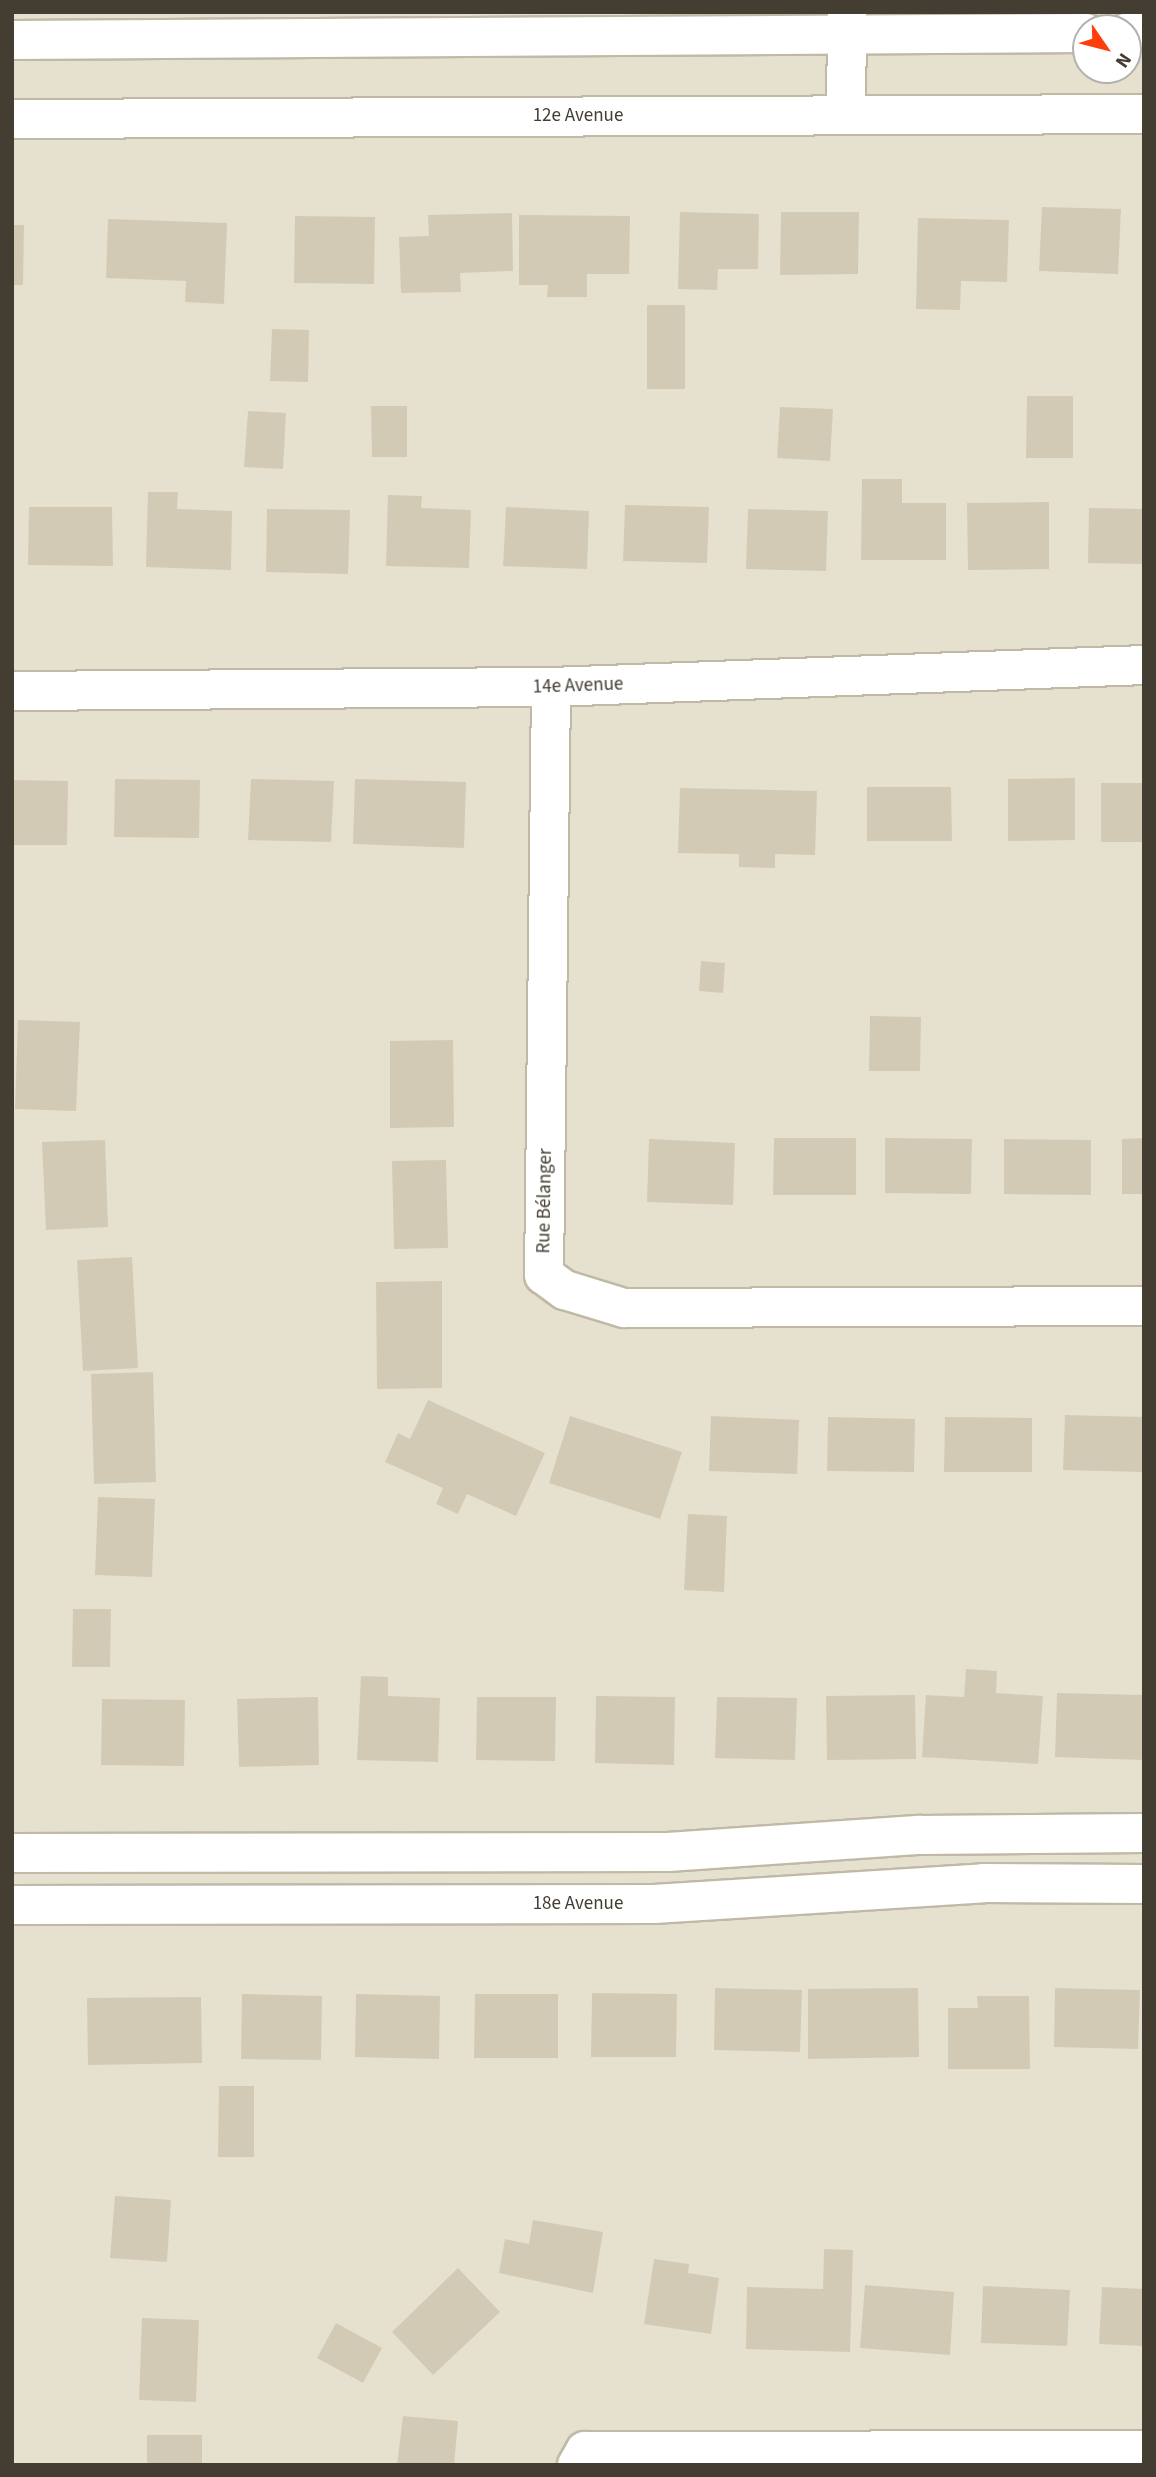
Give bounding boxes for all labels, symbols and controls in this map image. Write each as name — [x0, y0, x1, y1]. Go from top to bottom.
north arrow — [1072, 14, 1142, 84]
text: N — [1108, 47, 1138, 73]
street label: 12e Avenue — [533, 105, 623, 127]
street label: 14e Avenue — [532, 673, 624, 699]
street label: Rue Bélanger — [533, 1148, 557, 1254]
street label: 18e Avenue — [533, 1893, 623, 1915]

